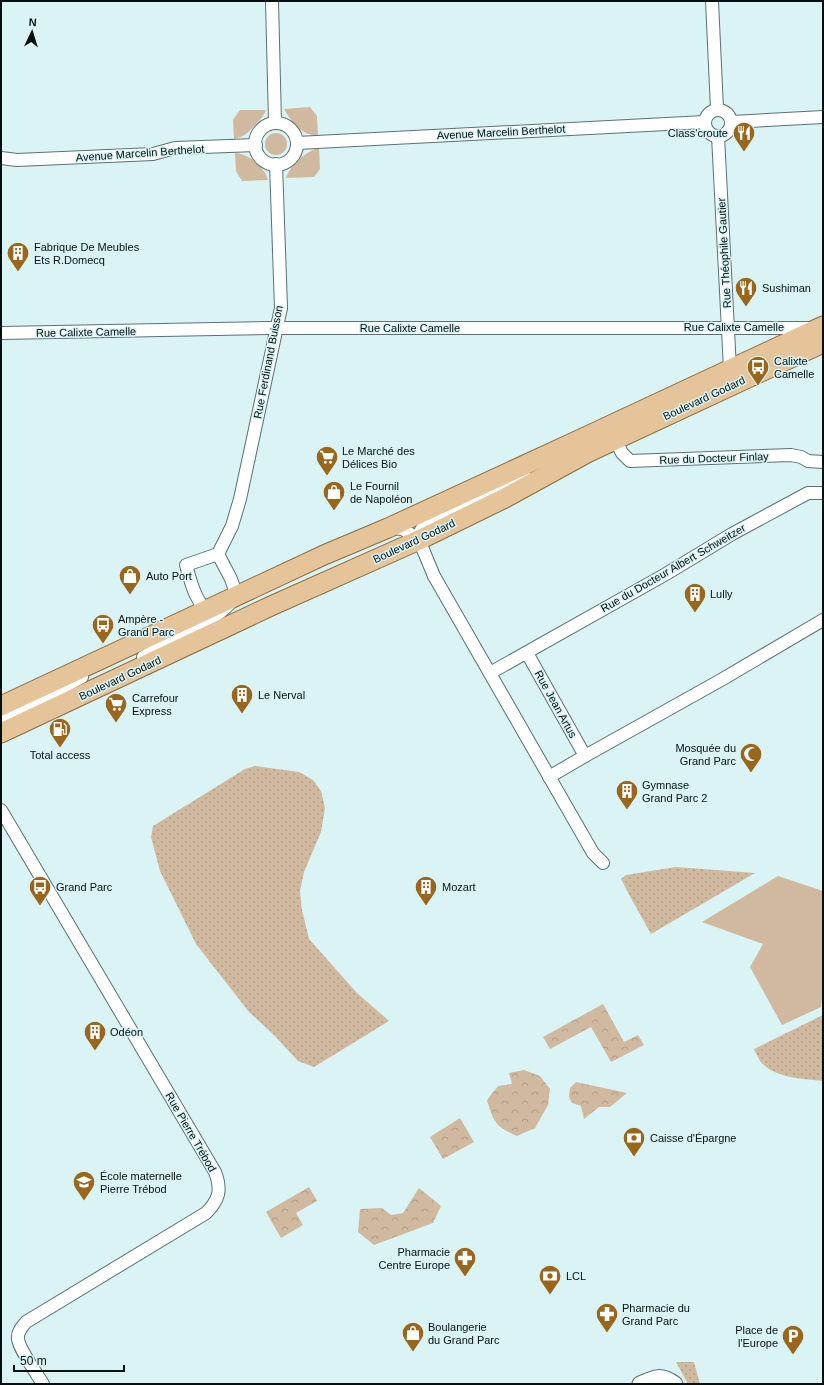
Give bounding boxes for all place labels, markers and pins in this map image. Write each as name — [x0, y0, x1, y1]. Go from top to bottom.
restaurant icon: Class'croute — [731, 120, 757, 153]
place label: Class'croute — [668, 127, 728, 139]
building icon: Fabrique De Meubles Ets R.Domecq — [5, 240, 31, 273]
place label: Fabrique De Meubles Ets R.Domecq — [34, 241, 140, 266]
restaurant icon: Sushiman — [733, 275, 759, 308]
place label: Sushiman — [762, 282, 811, 294]
bus stop icon: Calixte Camelle — [745, 354, 771, 387]
place label: Calixte Camelle — [774, 355, 814, 380]
supermarket icon: Le Marché des Délices Bio — [314, 444, 340, 477]
place label: Le Marché des Délices Bio — [342, 445, 415, 470]
shop icon: Le Fournil de Napoléon — [321, 479, 347, 512]
place label: Le Fournil de Napoléon — [350, 480, 412, 505]
shop icon: Auto Port — [117, 563, 143, 596]
place label: Auto Port — [146, 570, 192, 582]
building icon: Lully — [682, 581, 708, 614]
place label: Lully — [710, 588, 733, 600]
bus stop icon: Ampère - Grand Parc — [90, 612, 116, 645]
place label: Ampère - Grand Parc — [118, 613, 175, 638]
building icon: Le Nerval — [229, 682, 255, 715]
place label: Le Nerval — [258, 689, 305, 701]
supermarket icon: Carrefour Express — [103, 691, 129, 724]
place label: Carrefour Express — [132, 692, 179, 717]
fuel station icon: Total access — [47, 716, 73, 749]
mosque icon: Mosquée du Grand Parc — [738, 741, 764, 774]
place label: Mosquée du Grand Parc — [675, 742, 736, 767]
place label: Total access — [30, 749, 91, 761]
building icon: Gymnase Grand Parc 2 — [614, 778, 640, 811]
place label: Gymnase Grand Parc 2 — [642, 779, 707, 804]
bus stop icon: Grand Parc — [27, 874, 53, 907]
building icon: Mozart — [413, 874, 439, 907]
place label: Grand Parc — [56, 881, 113, 893]
place label: Mozart — [442, 881, 476, 893]
building icon: Odéon — [82, 1019, 108, 1052]
place label: Odéon — [110, 1026, 143, 1038]
bank icon: Caisse d'Épargne — [621, 1125, 647, 1158]
place label: Caisse d'Épargne — [650, 1132, 737, 1144]
school or university icon: École maternelle Pierre Trébod — [71, 1169, 97, 1202]
place label: École maternelle Pierre Trébod — [100, 1170, 182, 1195]
pharmacy icon: Pharmacie Centre Europe — [452, 1245, 478, 1278]
place label: Pharmacie Centre Europe — [378, 1246, 450, 1271]
bank icon: LCL — [537, 1263, 563, 1296]
place label: LCL — [566, 1270, 586, 1282]
pharmacy icon: Pharmacie du Grand Parc — [594, 1301, 620, 1334]
place label: Pharmacie du Grand Parc — [622, 1302, 690, 1327]
shop icon: Boulangerie du Grand Parc — [400, 1320, 426, 1353]
place label: Boulangerie du Grand Parc — [428, 1321, 500, 1346]
parking icon: Place de l'Europe — [780, 1323, 806, 1356]
place label: Place de l'Europe — [735, 1324, 778, 1349]

